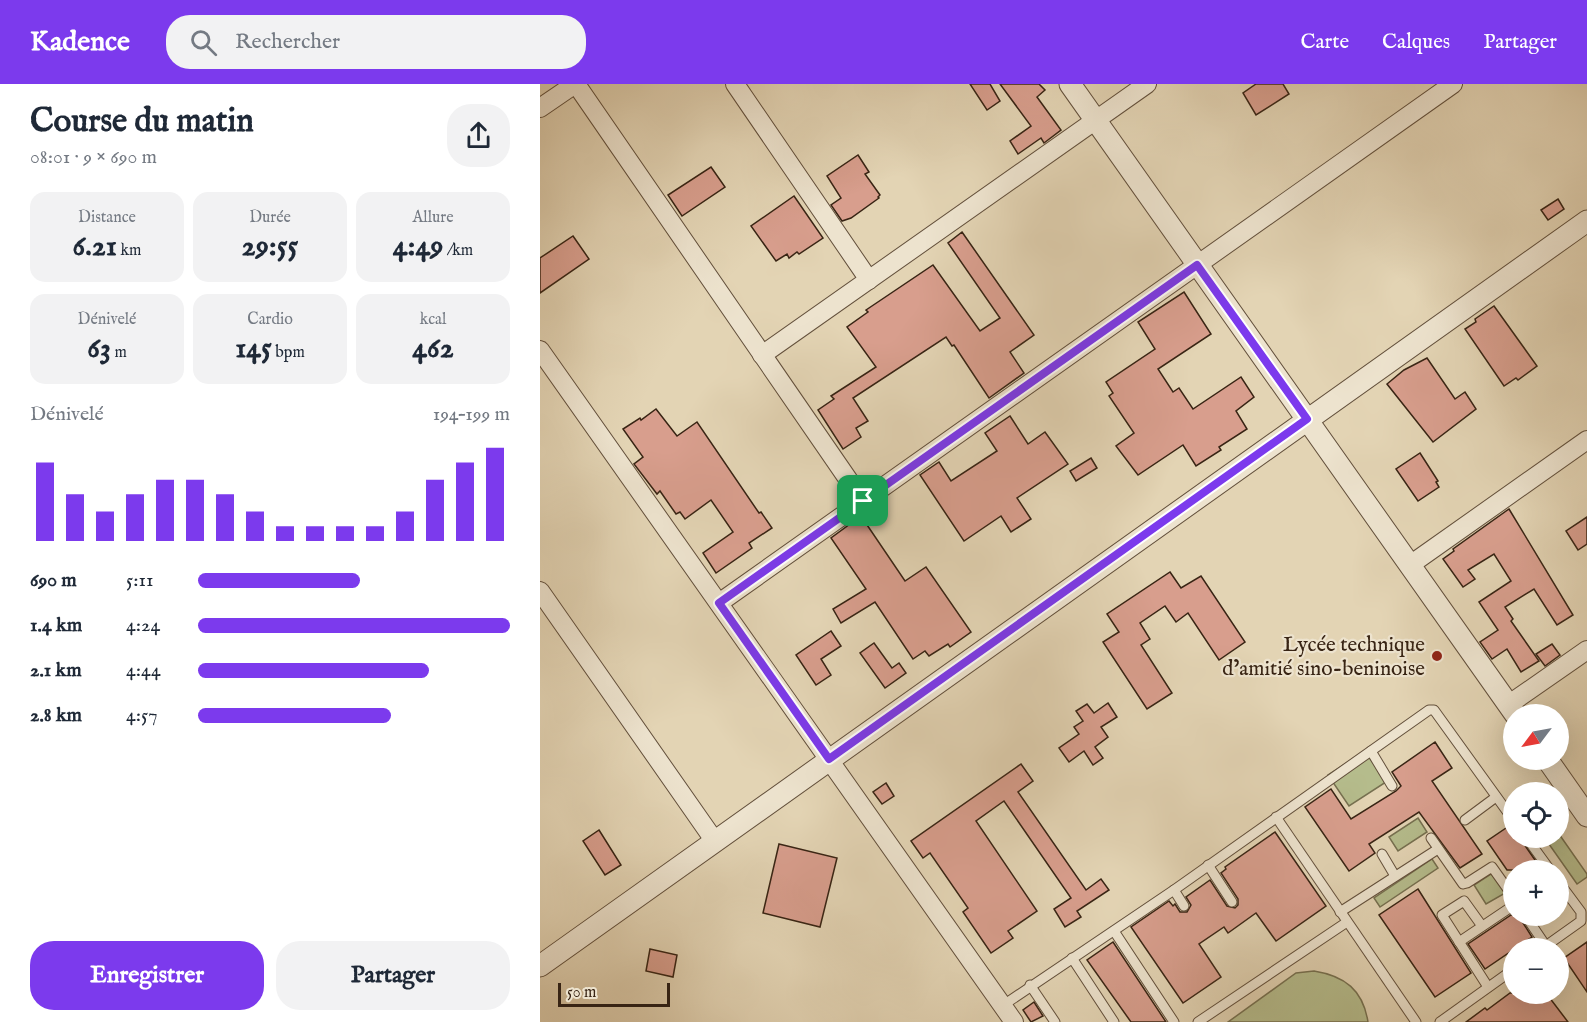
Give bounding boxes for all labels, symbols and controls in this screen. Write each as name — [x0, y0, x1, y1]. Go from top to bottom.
search box — [166, 15, 586, 69]
text: Kadence — [30, 25, 130, 60]
icon: search — [187, 26, 220, 59]
text: Rechercher — [235, 28, 340, 56]
text: Carte — [1300, 29, 1349, 56]
text: Calques — [1382, 29, 1450, 56]
text: Partager — [1483, 29, 1557, 56]
text: Course du matin — [30, 101, 254, 143]
button: share — [447, 104, 510, 167]
text: 08:01 · 9 × 690 m — [30, 145, 157, 170]
text: Distance — [78, 208, 136, 228]
text: Durée — [249, 208, 291, 228]
text: Allure — [412, 208, 454, 228]
text: 6.21 — [73, 228, 117, 266]
text: 29:55 — [242, 228, 298, 266]
text: 4:49 — [393, 228, 443, 266]
text: km — [117, 241, 141, 261]
text: /km — [443, 241, 473, 261]
text: Dénivelé — [78, 310, 136, 330]
text: Cardio — [247, 310, 293, 330]
text: kcal — [420, 310, 446, 330]
text: 63 — [87, 330, 111, 368]
text: 145 — [235, 330, 272, 368]
text: 462 — [412, 330, 454, 368]
text: m — [111, 343, 127, 363]
text: bpm — [272, 343, 305, 363]
text: Dénivelé — [30, 402, 104, 427]
text: 194–199 m — [433, 402, 510, 427]
pin — [837, 475, 888, 526]
icon: arrive — [846, 484, 879, 517]
text: 690 m — [30, 568, 77, 593]
text: 5:11 — [126, 568, 153, 593]
text: 1.4 km — [30, 613, 82, 638]
text: 4:24 — [126, 613, 160, 638]
place label: Lycée technique d’amitié sino-beninoise — [1222, 632, 1425, 683]
marker: Lycée technique d’amitié sino-beninoise — [1430, 649, 1444, 663]
text: 2.1 km — [30, 658, 82, 683]
text: 4:44 — [126, 658, 161, 683]
text: 2.8 km — [30, 703, 82, 728]
text: 4:57 — [126, 703, 158, 728]
north arrow — [1503, 704, 1569, 770]
map controls — [1503, 704, 1569, 1004]
button: locate — [1503, 782, 1569, 848]
button: + — [1503, 860, 1569, 926]
button: − — [1503, 938, 1569, 1004]
button: Enregistrer — [30, 941, 264, 1010]
button: Partager — [276, 941, 510, 1010]
scale bar — [558, 980, 670, 1008]
text: 50 m — [567, 983, 596, 1003]

